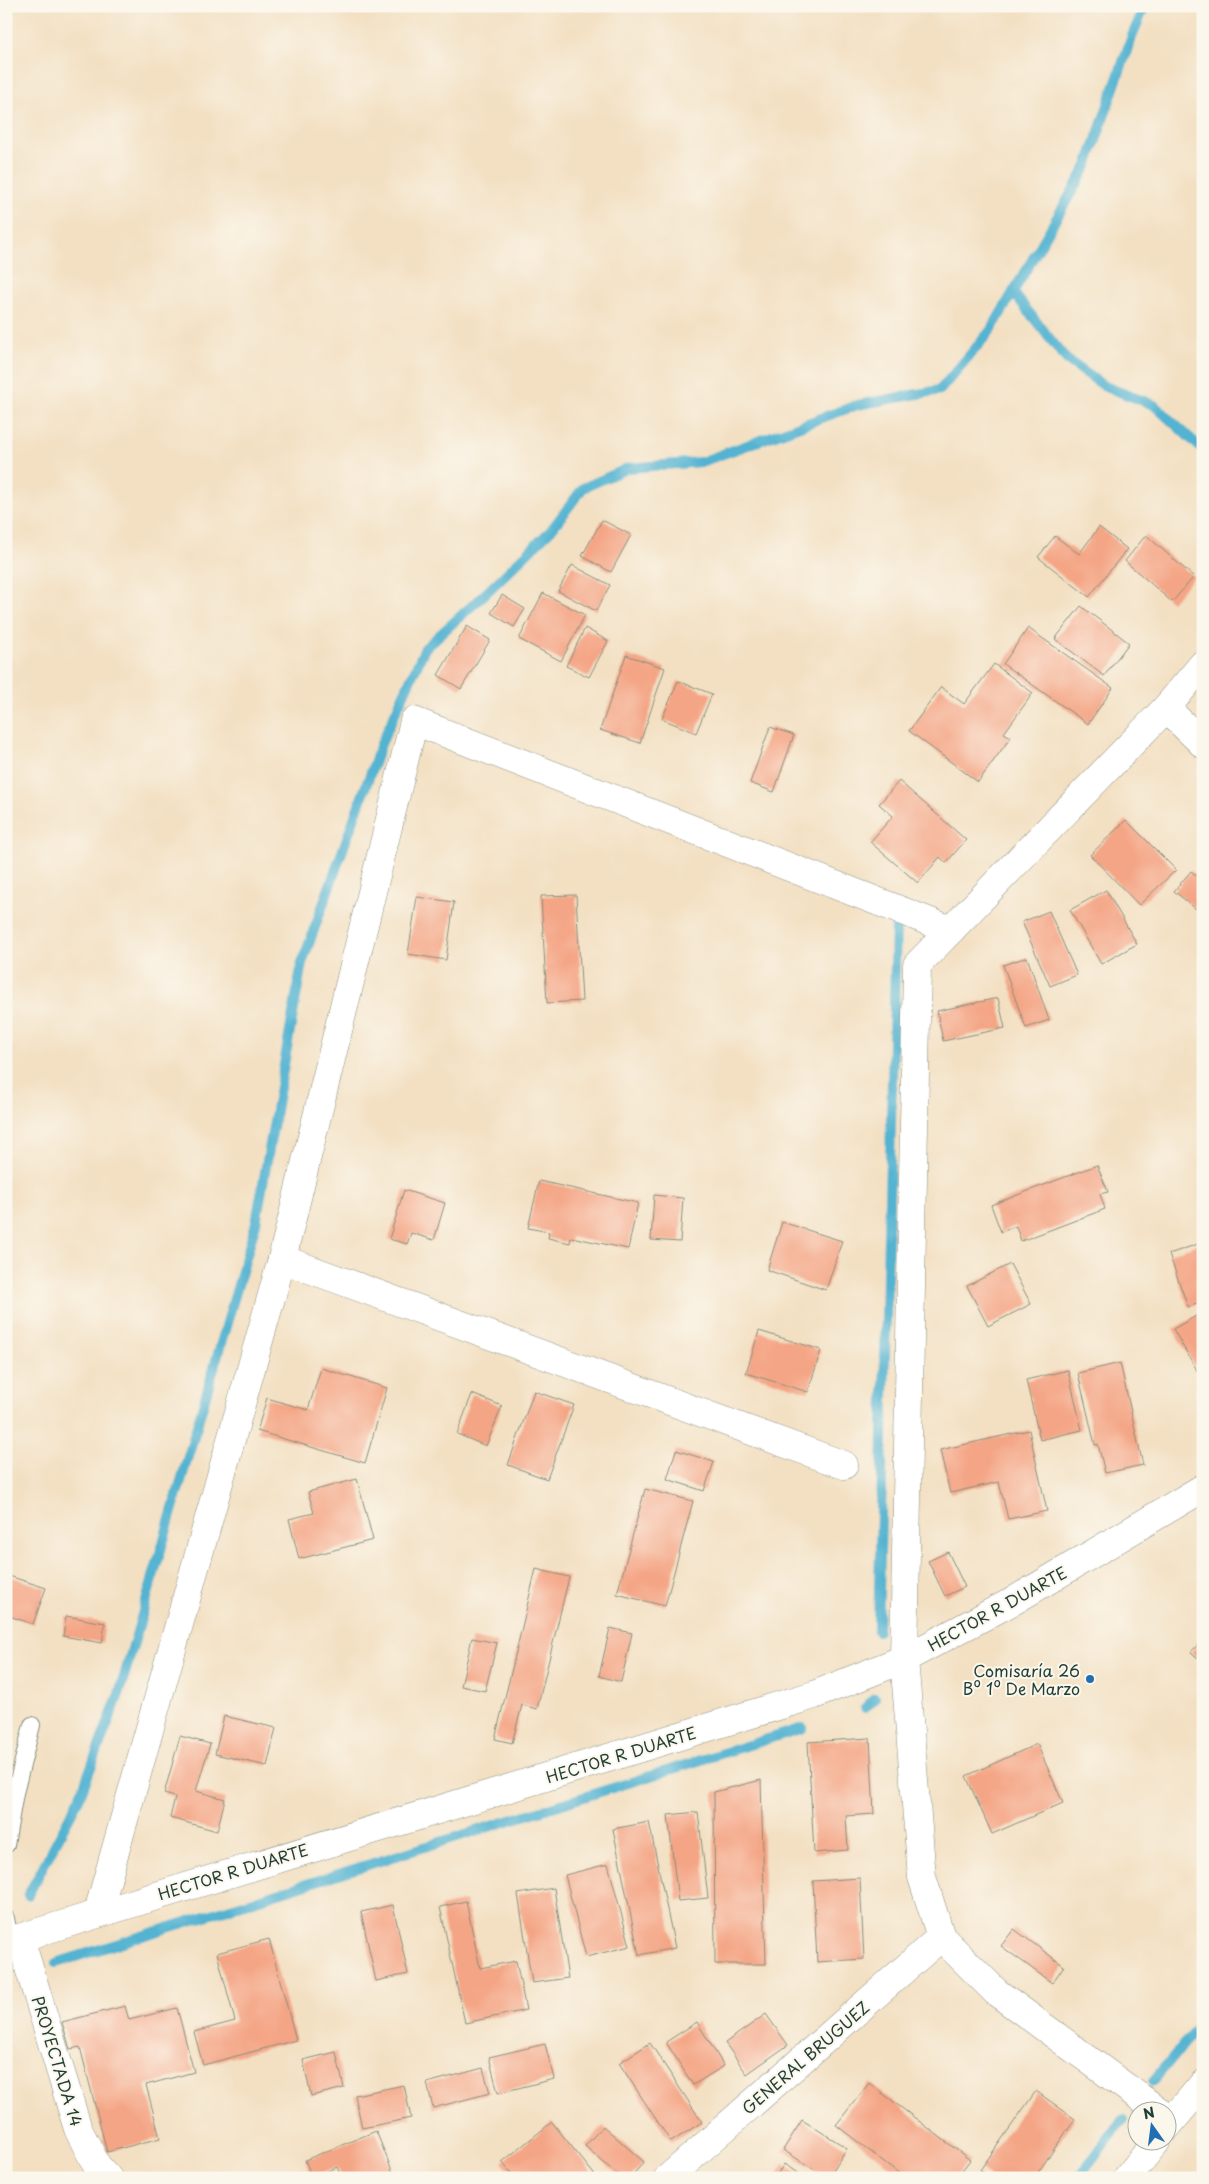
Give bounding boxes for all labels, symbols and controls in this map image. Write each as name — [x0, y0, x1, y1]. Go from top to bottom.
street label: HECTOR R DUARTE — [923, 1560, 1071, 1656]
place label: Comisaría 26 Bº 1º De Marzo — [963, 1658, 1080, 1700]
marker: Comisaría 26 Bº 1º De Marzo — [1084, 1673, 1096, 1685]
street label: HECTOR R DUARTE — [543, 1720, 699, 1788]
street label: HECTOR R DUARTE — [155, 1837, 311, 1905]
street label: PROYECTADA 14 — [27, 1993, 89, 2129]
street label: GENERAL BRUGUEZ — [736, 1995, 874, 2119]
text: N — [1141, 2101, 1157, 2124]
north arrow — [1126, 2102, 1176, 2152]

